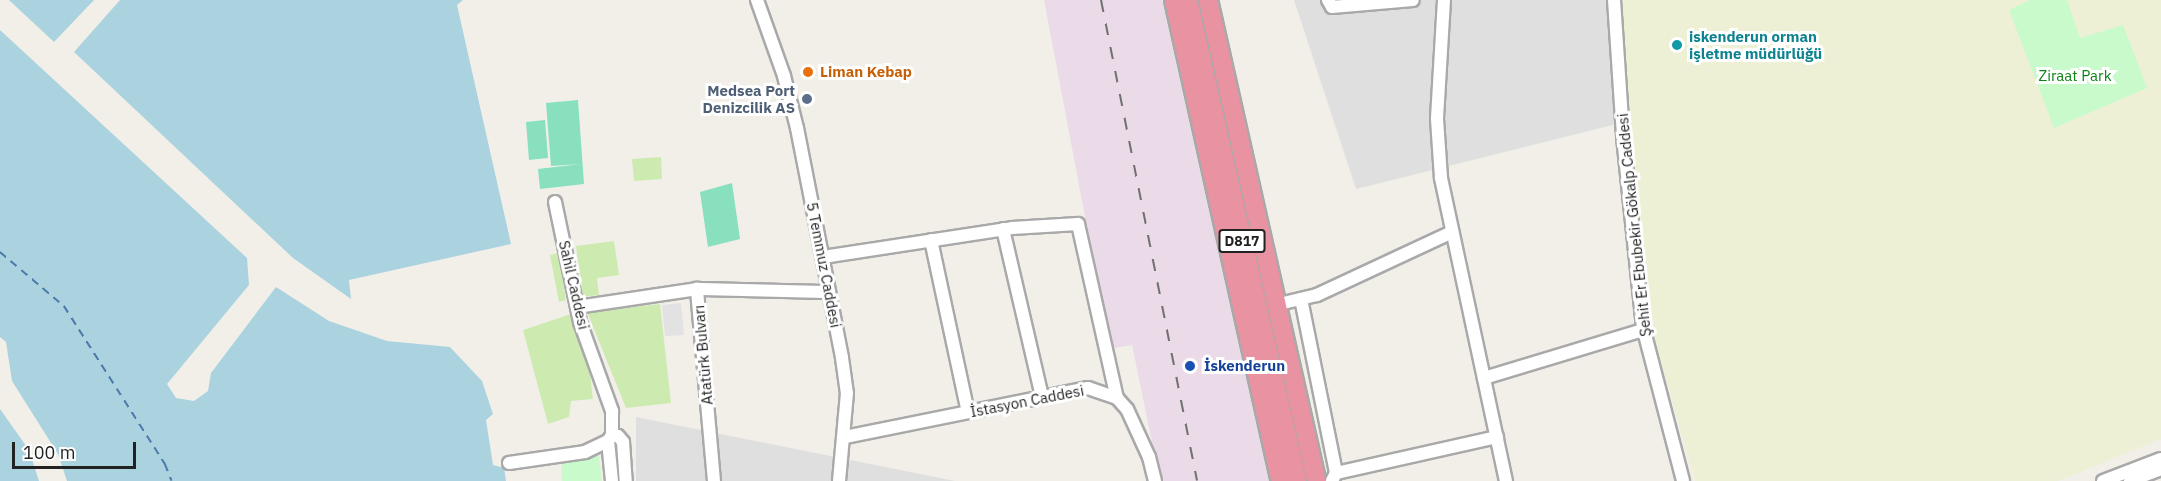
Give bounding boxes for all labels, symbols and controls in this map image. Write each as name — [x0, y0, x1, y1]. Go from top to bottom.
place label: iskenderun orman işletme müdürlüğü — [1689, 27, 1822, 62]
marker: iskenderun orman işletme müdürlüğü — [1670, 38, 1684, 52]
place label: Liman Kebap — [820, 63, 912, 81]
marker: Liman Kebap — [801, 65, 815, 79]
park label: Ziraat Park — [2038, 67, 2112, 85]
place label: Medsea Port Denizcilik AS — [703, 81, 795, 116]
marker: Medsea Port Denizcilik AS — [800, 92, 814, 106]
street label: Şehit Er Ebubekir Gökalp Caddesi — [1613, 112, 1655, 338]
street label: 5 Temmuz Caddesi — [803, 201, 845, 329]
road number: D817 — [1218, 230, 1266, 252]
street label: Sahil Caddesi — [555, 239, 593, 331]
street label: Atatürk Bulvarı — [690, 304, 716, 406]
marker: İskenderun — [1181, 357, 1199, 375]
place label: İskenderun — [1204, 357, 1285, 375]
street label: İstasyon Caddesi — [969, 381, 1085, 421]
scale bar — [15, 430, 140, 468]
text: 100 m — [23, 441, 75, 464]

